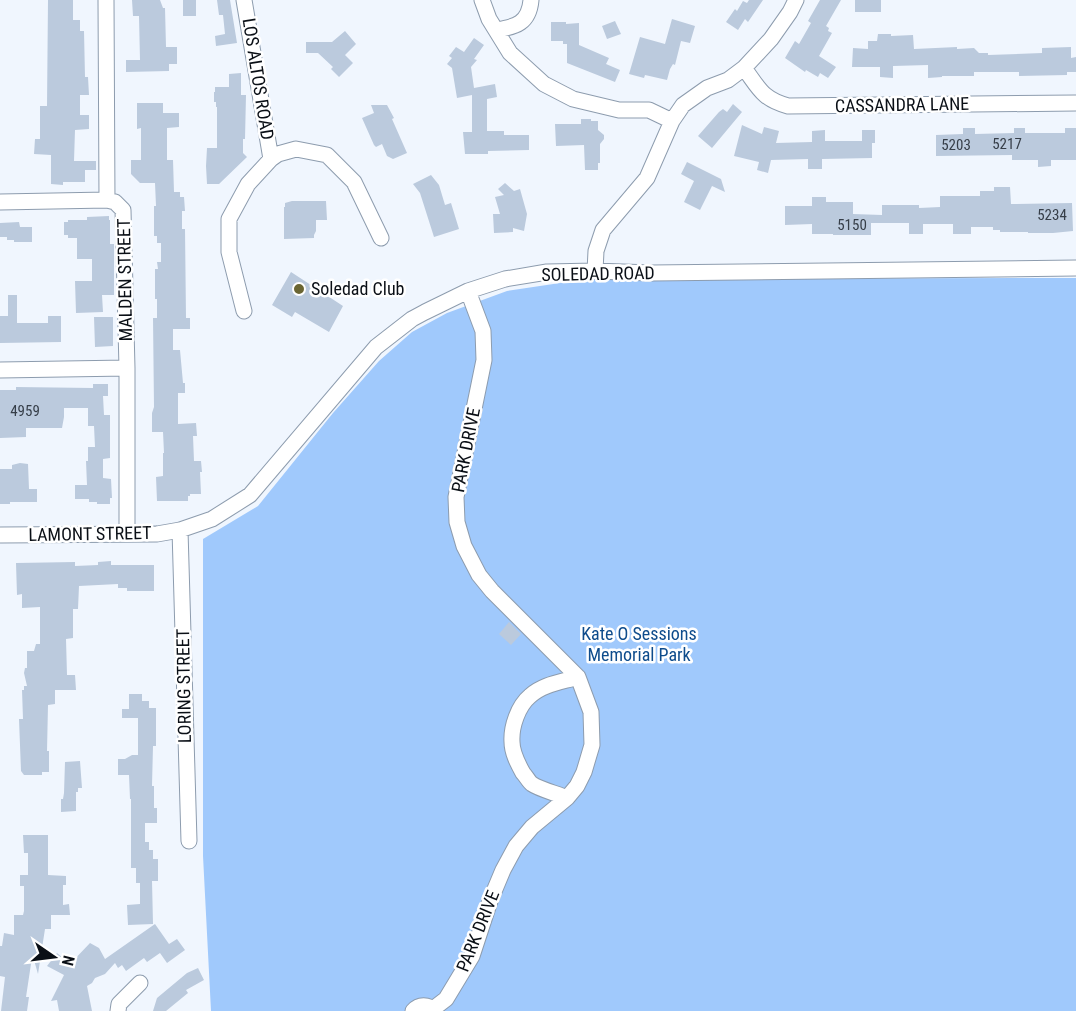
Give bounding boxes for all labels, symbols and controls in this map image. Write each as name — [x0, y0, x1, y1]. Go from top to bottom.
street label: LOS ALTOS ROAD — [238, 17, 278, 141]
street label: CASSANDRA LANE — [835, 93, 969, 116]
house number: 5217 — [992, 135, 1022, 153]
house number: 5203 — [941, 136, 971, 154]
house number: 5234 — [1037, 206, 1067, 224]
house number: 5150 — [837, 216, 867, 234]
street label: MALDEN STREET — [113, 218, 136, 342]
street label: SOLEDAD ROAD — [541, 262, 655, 285]
place label: Soledad Club — [311, 278, 405, 299]
marker: Soledad Club — [292, 282, 306, 296]
house number: 4959 — [10, 402, 40, 420]
street label: PARK DRIVE — [447, 406, 484, 494]
street label: LAMONT STREET — [28, 522, 152, 545]
park label: Kate O Sessions Memorial Park — [581, 623, 697, 665]
street label: LORING STREET — [172, 629, 195, 743]
street label: PARK DRIVE — [452, 887, 503, 975]
north arrow — [24, 927, 84, 987]
text: N — [58, 953, 78, 968]

